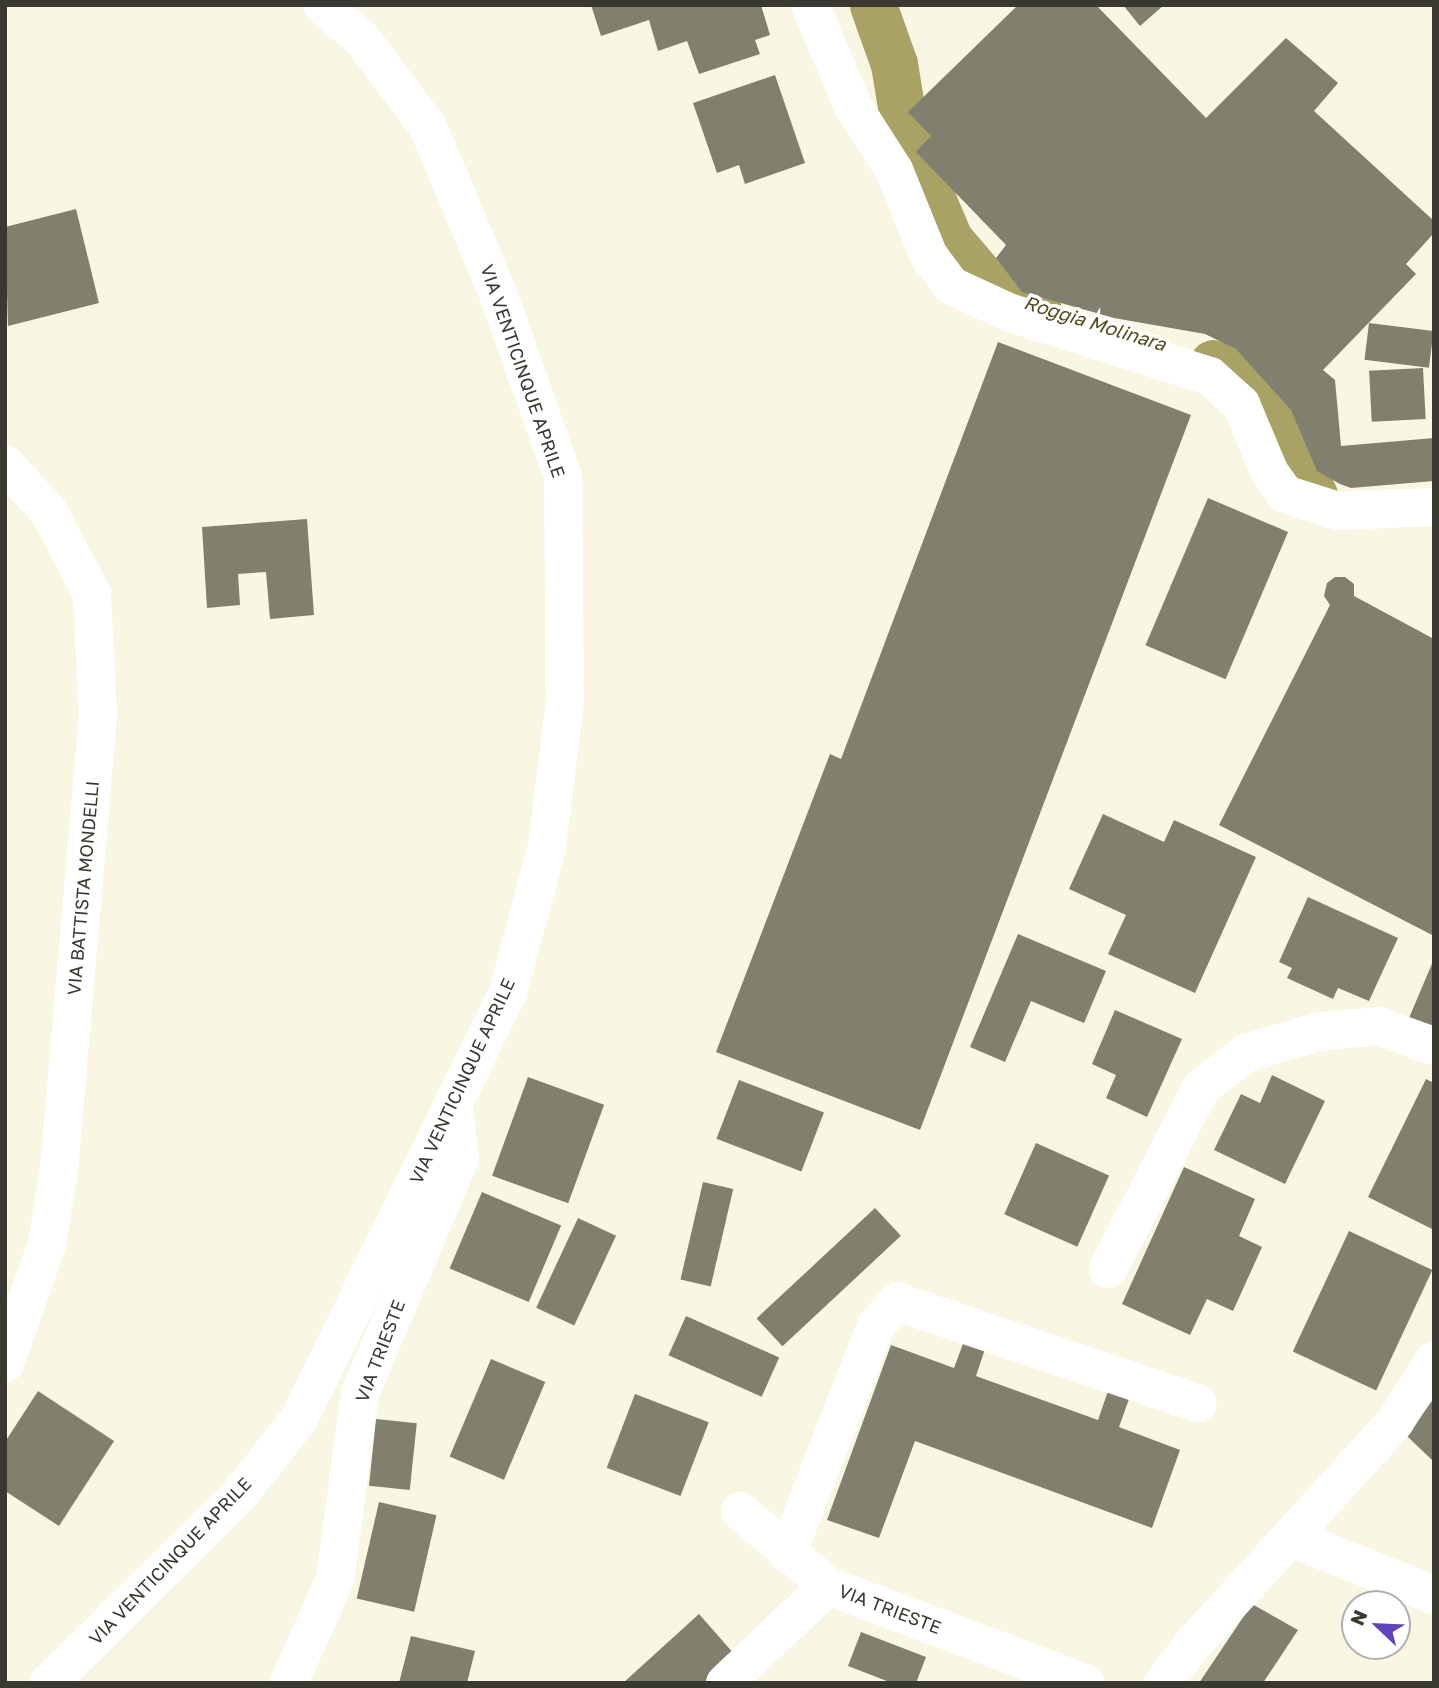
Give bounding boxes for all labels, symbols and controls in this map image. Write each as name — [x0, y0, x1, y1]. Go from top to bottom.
street label: VIA VENTICINQUE APRILE — [476, 261, 570, 481]
water label: Roggia Molinara — [1021, 291, 1169, 355]
street label: VIA BATTISTA MONDELLI — [63, 780, 103, 996]
street label: VIA VENTICINQUE APRILE — [405, 975, 519, 1187]
street label: VIA TRIESTE — [351, 1297, 409, 1405]
street label: VIA VENTICINQUE APRILE — [84, 1473, 256, 1649]
street label: VIA TRIESTE — [836, 1580, 944, 1638]
north arrow — [1341, 1590, 1411, 1660]
text: N — [1345, 1606, 1371, 1629]

